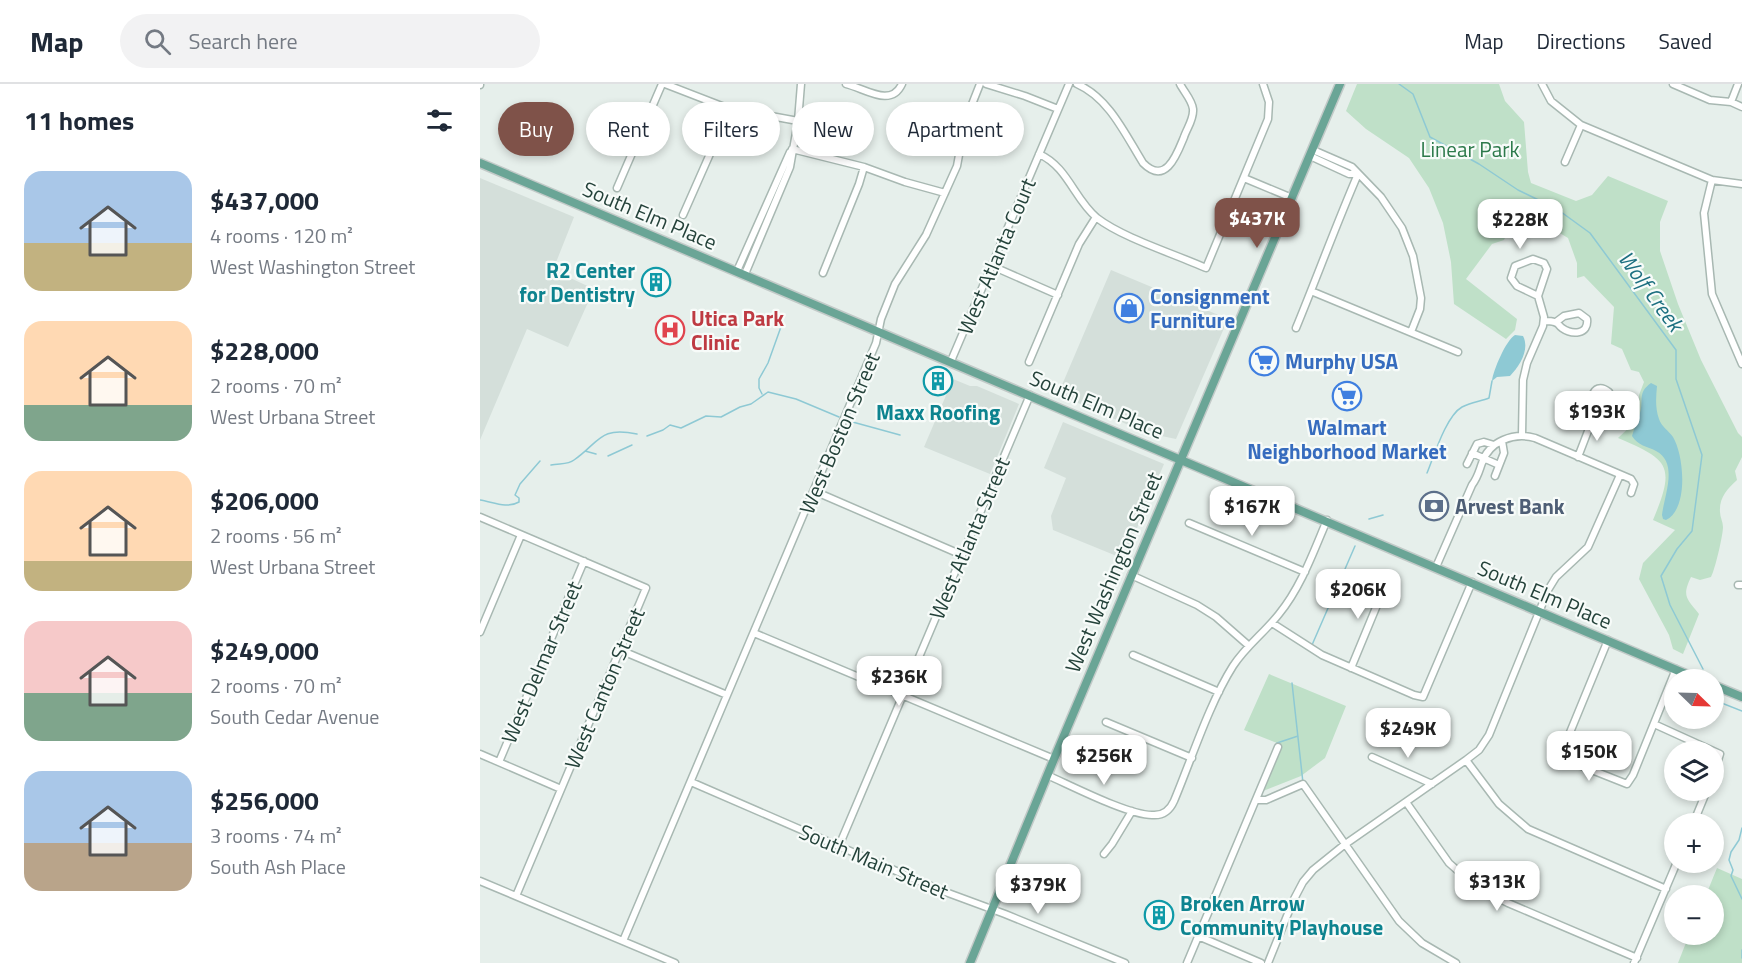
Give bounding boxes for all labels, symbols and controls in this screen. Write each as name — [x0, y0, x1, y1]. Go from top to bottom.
search box — [120, 14, 540, 68]
text: Map — [30, 20, 84, 63]
text: Search here — [189, 24, 298, 58]
icon: search — [141, 25, 174, 58]
text: Map — [1464, 25, 1504, 57]
text: Directions — [1537, 25, 1626, 57]
text: Saved — [1659, 25, 1712, 57]
text: 11 homes — [24, 101, 134, 140]
chip: Buy — [498, 102, 574, 156]
chip: Rent — [586, 102, 670, 156]
chip: Filters — [682, 102, 780, 156]
chip: New — [792, 102, 874, 156]
chip: Apartment — [886, 102, 1024, 156]
icon: filters — [423, 104, 456, 137]
park label: Linear Park — [1420, 133, 1520, 165]
street label: South Elm Place — [578, 172, 722, 258]
street label: West Atlanta Court — [949, 172, 1044, 339]
text: $437,000 — [210, 181, 319, 220]
icon: home — [72, 195, 144, 267]
pin: $437K — [1215, 198, 1299, 249]
pin: $228K — [1478, 199, 1562, 250]
text: $437K — [1229, 202, 1285, 233]
text: $228K — [1492, 203, 1548, 234]
text: 4 rooms · 120 m² — [210, 220, 353, 251]
water label: Wolf Creek — [1610, 243, 1693, 340]
text: West Washington Street — [210, 251, 415, 282]
place label: R2 Center for Dentistry — [519, 254, 635, 310]
building icon: R2 Center for Dentistry — [640, 266, 672, 298]
place label: Consignment Furniture — [1150, 280, 1270, 336]
shop icon: Consignment Furniture — [1113, 292, 1145, 324]
place label: Utica Park Clinic — [691, 302, 784, 358]
hospital icon: Utica Park Clinic — [654, 314, 686, 346]
text: $228,000 — [210, 331, 319, 370]
icon: home — [72, 345, 144, 417]
supermarket icon: Murphy USA — [1248, 345, 1280, 377]
place label: Murphy USA — [1285, 345, 1398, 377]
street label: West Boston Street — [791, 347, 888, 519]
street label: South Elm Place — [1025, 361, 1169, 447]
building icon: Maxx Roofing — [922, 365, 954, 397]
text: 2 rooms · 70 m² — [210, 370, 342, 401]
supermarket icon: Walmart Neighborhood Market — [1331, 380, 1363, 412]
pin: $193K — [1555, 391, 1639, 442]
text: $193K — [1569, 395, 1625, 426]
place label: Maxx Roofing — [876, 396, 1000, 428]
text: West Urbana Street — [210, 401, 375, 432]
place label: Walmart Neighborhood Market — [1247, 411, 1447, 467]
street label: West Atlanta Street — [920, 451, 1018, 624]
street label: West Washington Street — [1056, 466, 1170, 677]
text: $206,000 — [210, 481, 319, 520]
pin: $167K — [1210, 486, 1294, 537]
text: $167K — [1224, 490, 1280, 521]
bank icon: Arvest Bank — [1418, 490, 1450, 522]
place label: Arvest Bank — [1455, 490, 1565, 522]
icon: home — [72, 495, 144, 567]
text: 2 rooms · 56 m² — [210, 520, 342, 551]
text: West Urbana Street — [210, 551, 375, 582]
street label: South Elm Place — [1473, 551, 1617, 637]
pin: $206K — [1316, 569, 1400, 620]
text: $206K — [1330, 573, 1386, 604]
street label: West Delmar Street — [492, 575, 590, 748]
street label: West Canton Street — [556, 602, 653, 774]
text: $249,000 — [210, 631, 319, 670]
icon: home — [72, 645, 144, 717]
pin: $236K — [857, 656, 941, 707]
text: $236K — [871, 660, 927, 691]
north arrow — [1664, 669, 1724, 729]
map controls — [1664, 669, 1724, 945]
text: 2 rooms · 70 m² — [210, 670, 342, 701]
text: South Cedar Avenue — [210, 701, 379, 732]
pin: $249K — [1366, 708, 1450, 759]
text: $249K — [1380, 712, 1436, 743]
pin: $150K — [1547, 731, 1631, 782]
pin: $256K — [1062, 735, 1146, 786]
text: $150K — [1561, 735, 1617, 766]
text: $256K — [1076, 739, 1132, 770]
button: layers — [1664, 741, 1724, 801]
text: $256,000 — [210, 781, 319, 820]
icon: home — [72, 795, 144, 867]
button: + — [1664, 813, 1724, 873]
street label: South Main Street — [794, 815, 954, 907]
text: 3 rooms · 74 m² — [210, 820, 342, 851]
text: South Ash Place — [210, 851, 346, 882]
pin: $313K — [1455, 861, 1539, 912]
pin: $379K — [996, 864, 1080, 915]
text: $313K — [1469, 865, 1525, 896]
text: $379K — [1010, 868, 1066, 899]
button: − — [1664, 885, 1724, 945]
place label: Broken Arrow Community Playhouse — [1180, 887, 1383, 943]
building icon: Broken Arrow Community Playhouse — [1143, 899, 1175, 931]

